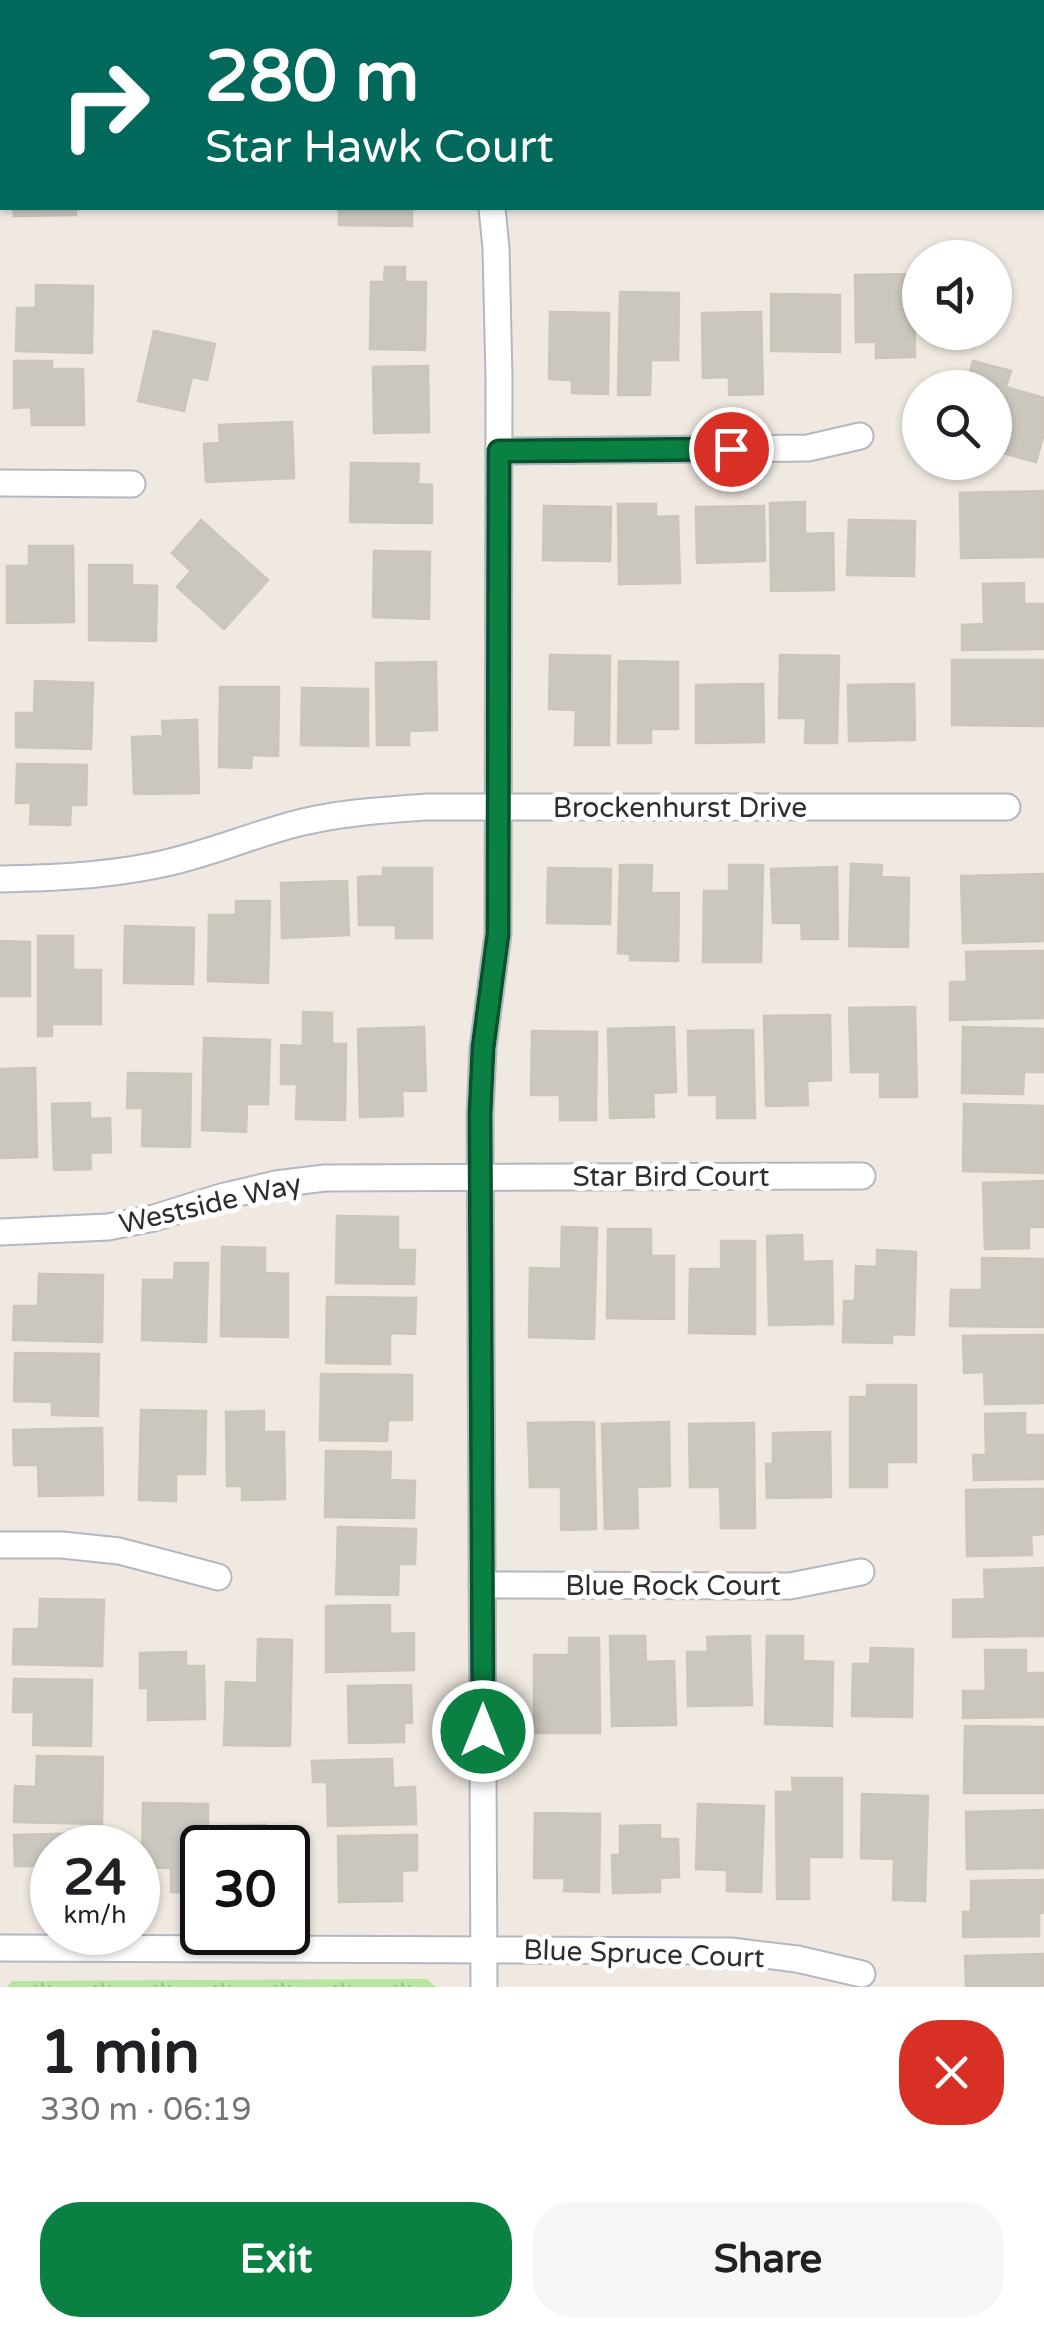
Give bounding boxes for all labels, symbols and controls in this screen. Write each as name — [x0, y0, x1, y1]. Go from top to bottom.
text: 280 m — [205, 36, 419, 120]
icon: right — [40, 40, 170, 170]
text: Star Hawk Court — [205, 121, 554, 175]
map controls — [902, 240, 1012, 480]
button: sound — [902, 240, 1012, 350]
button: search — [902, 370, 1012, 480]
pin — [689, 407, 774, 492]
icon: arrive — [704, 422, 759, 477]
street label: Brockenhurst Drive — [553, 791, 807, 825]
street label: Star Bird Court — [573, 1160, 770, 1194]
street label: Westside Way — [116, 1167, 305, 1241]
street label: Blue Rock Court — [565, 1569, 781, 1603]
position arrow — [431, 1679, 535, 1783]
speed limit sign: 30 — [180, 1825, 310, 1955]
text: 24 — [64, 1848, 126, 1908]
text: km/h — [64, 1900, 126, 1930]
street label: Blue Spruce Court — [523, 1933, 765, 1975]
text: 1 min — [40, 2017, 200, 2089]
button: close — [899, 2020, 1004, 2125]
text: 330 m · 06:19 — [40, 2091, 252, 2129]
button: Exit — [40, 2202, 512, 2317]
button: Share — [532, 2202, 1004, 2317]

